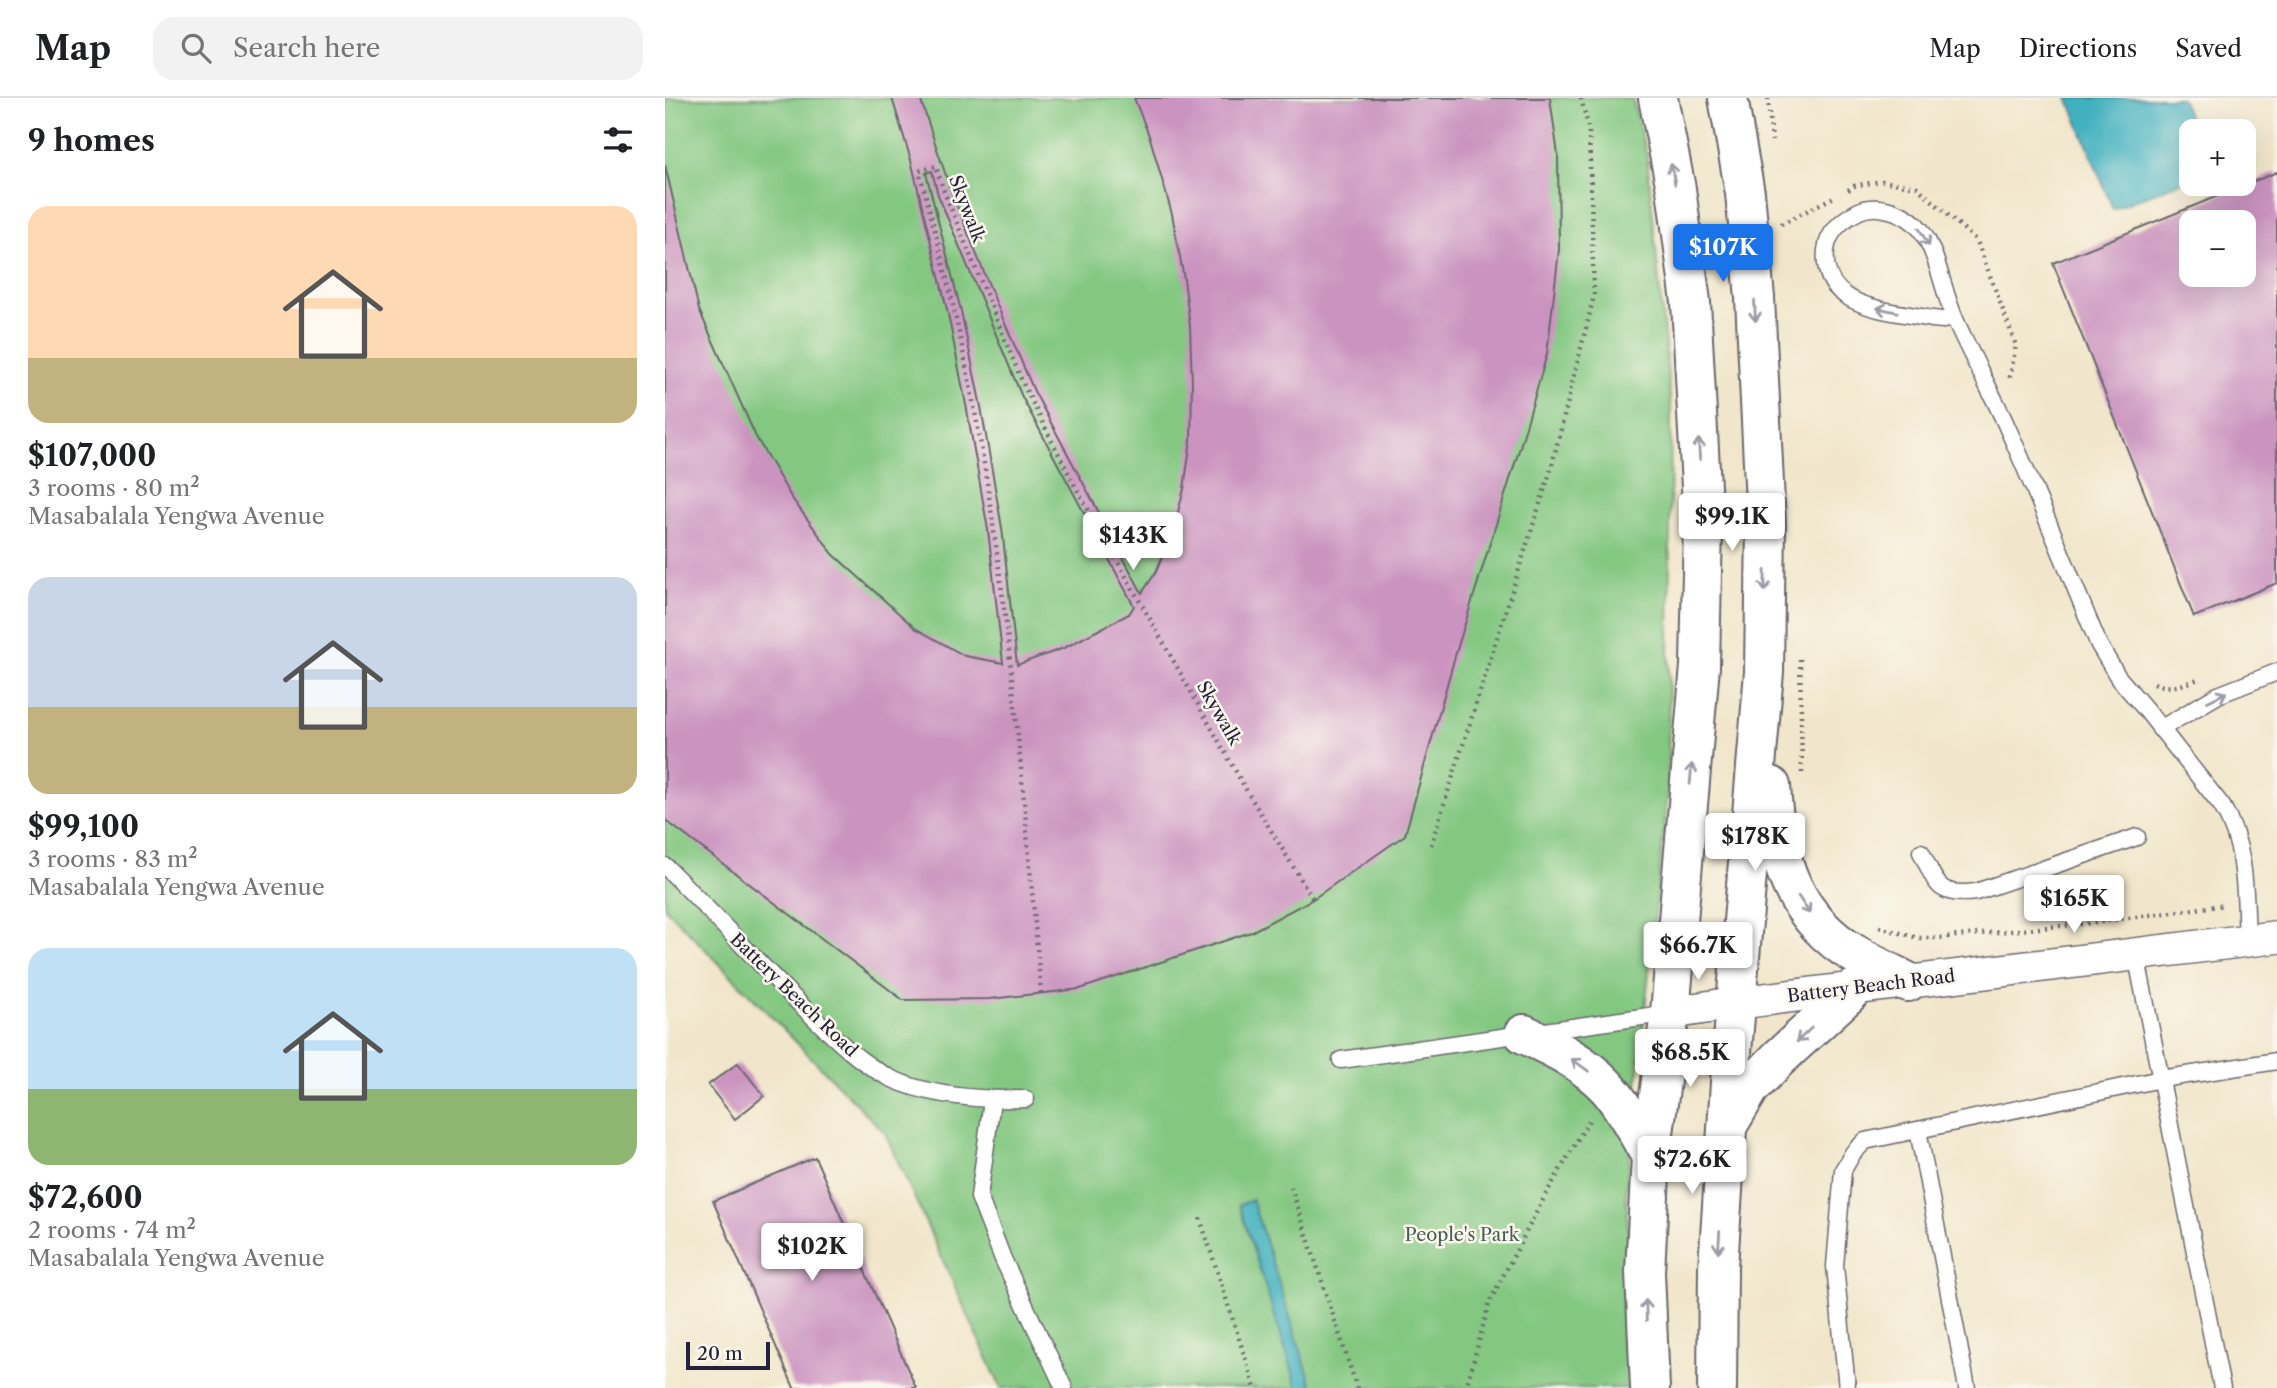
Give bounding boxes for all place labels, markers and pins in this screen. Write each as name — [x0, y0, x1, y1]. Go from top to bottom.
pin: $107K — [1674, 225, 1772, 284]
pin: $99.1K — [1675, 494, 1789, 553]
pin: $143K — [1084, 512, 1182, 572]
pin: $178K — [1706, 814, 1804, 873]
pin: $165K — [2025, 876, 2123, 935]
pin: $66.7K — [1641, 922, 1755, 982]
pin: $68.5K — [1633, 1030, 1747, 1089]
pin: $72.6K — [1635, 1136, 1749, 1196]
pin: $102K — [763, 1224, 861, 1283]

